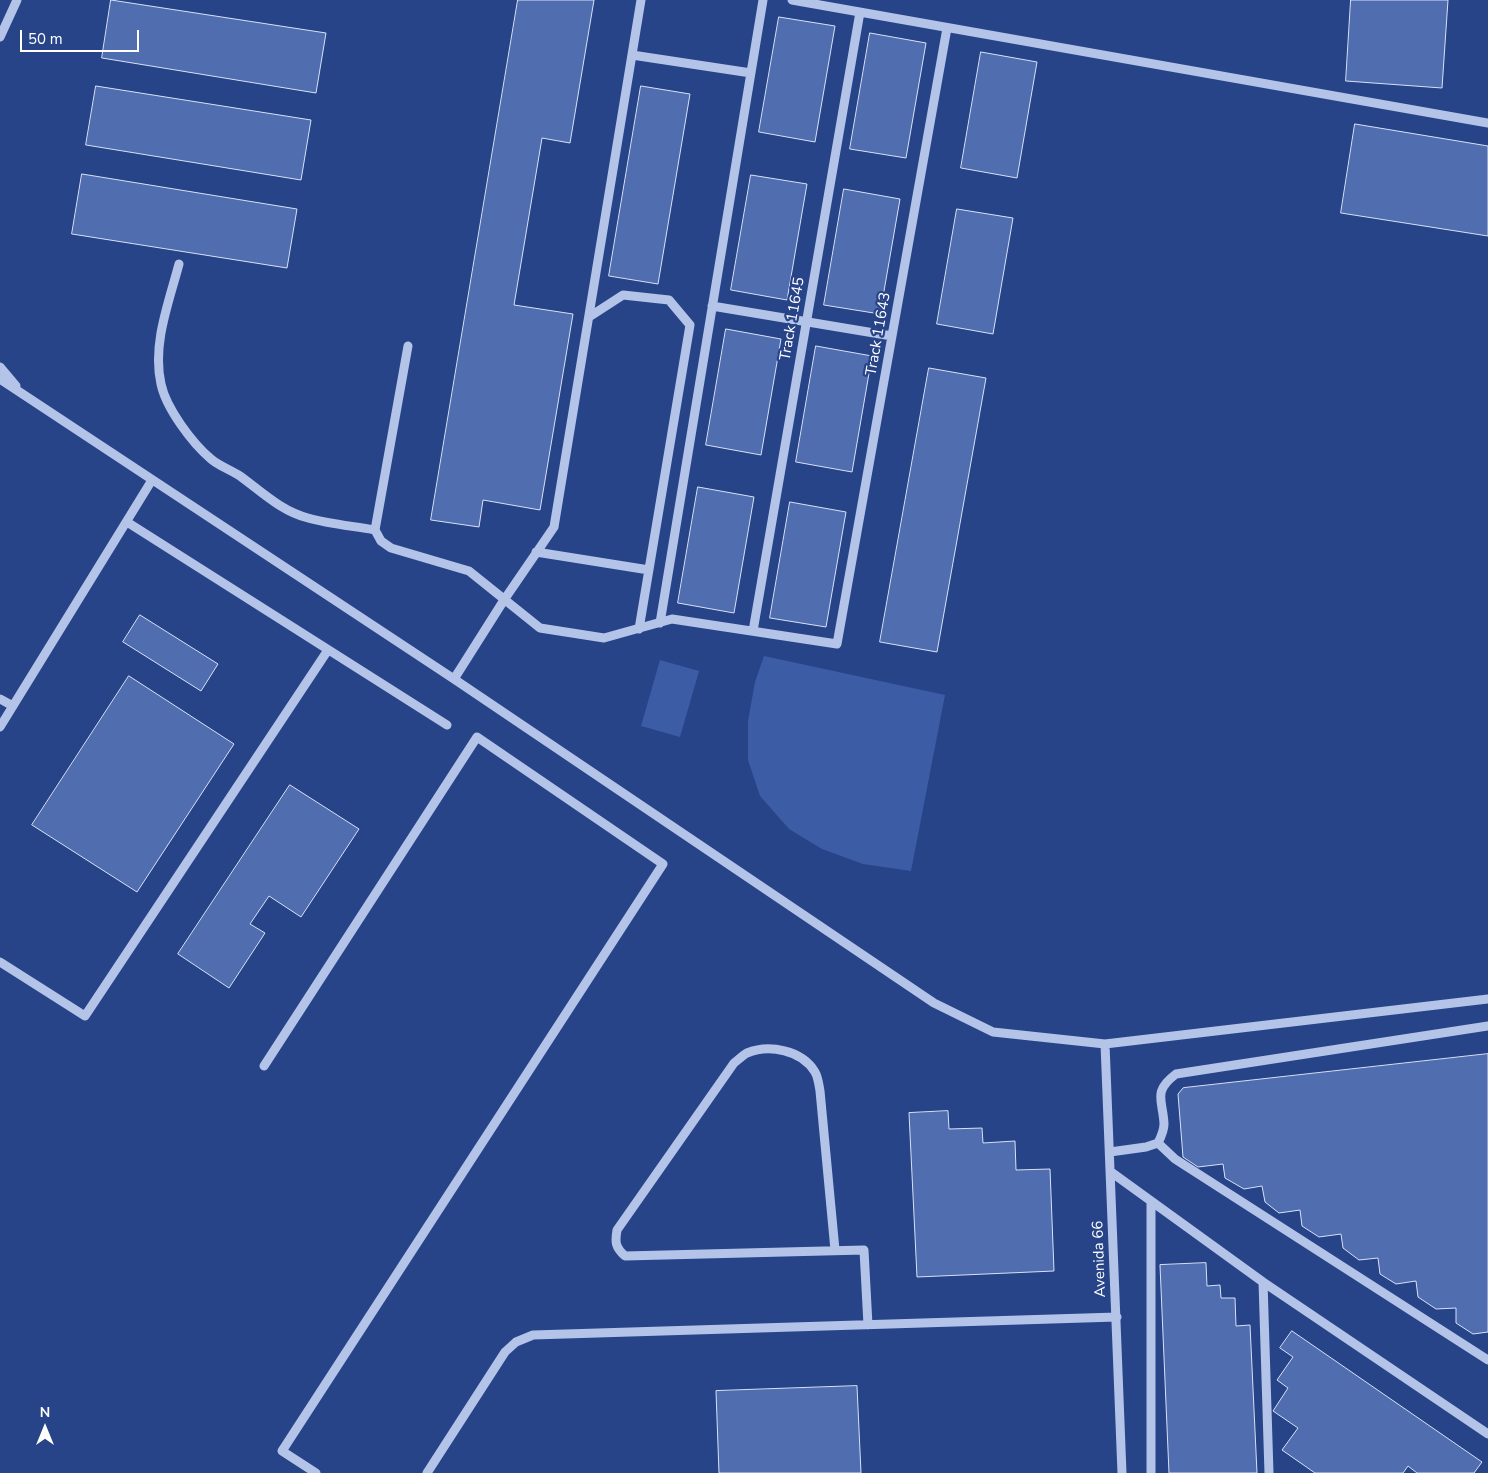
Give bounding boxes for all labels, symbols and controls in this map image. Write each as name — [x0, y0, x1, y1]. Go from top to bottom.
scale bar — [22, 20, 141, 52]
text: 50 m — [28, 29, 63, 49]
street label: Track 11645 — [777, 276, 809, 362]
street label: Track 11643 — [863, 291, 895, 377]
street label: Avenida 66 — [1090, 1220, 1110, 1298]
north arrow — [20, 1403, 70, 1453]
text: N — [40, 1403, 50, 1422]

